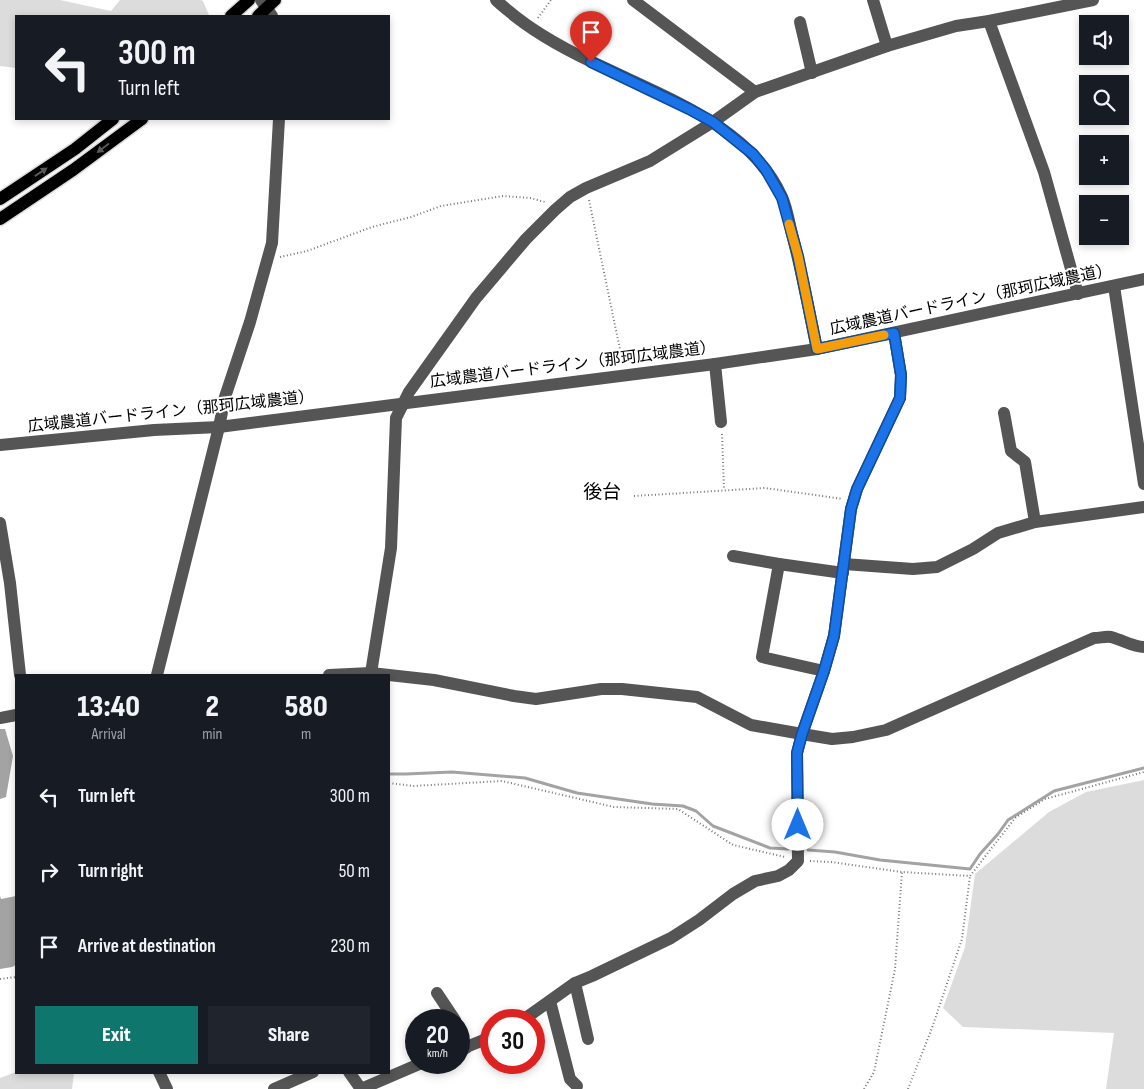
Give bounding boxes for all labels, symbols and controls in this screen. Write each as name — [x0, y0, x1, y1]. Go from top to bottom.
pin — [570, 11, 612, 62]
map controls — [1079, 15, 1129, 245]
button: sound — [1079, 15, 1129, 65]
icon: arrive — [577, 18, 605, 46]
text: 300 m — [118, 32, 196, 75]
icon: left — [35, 35, 100, 100]
text: Turn left — [118, 75, 180, 102]
button: search — [1079, 75, 1129, 125]
button: + — [1079, 135, 1129, 185]
one-way arrow — [96, 143, 110, 153]
one-way arrow — [34, 168, 48, 177]
button: − — [1079, 195, 1129, 245]
street label: 広域農道バードライン（那珂広域農道） — [828, 261, 1114, 339]
street label: 広域農道バードライン（那珂広域農道） — [429, 338, 717, 392]
street label: 広域農道バードライン（那珂広域農道） — [27, 387, 315, 437]
district label: 後台 — [583, 481, 621, 504]
text: 13:40 — [77, 689, 140, 725]
text: 2 — [206, 689, 219, 725]
text: 580 — [285, 689, 328, 725]
text: Arrival — [91, 725, 126, 744]
text: min — [202, 725, 222, 744]
text: m — [301, 725, 311, 744]
icon: left — [35, 783, 63, 811]
text: Turn left — [78, 785, 135, 808]
text: 300 m — [330, 785, 370, 808]
position arrow — [771, 798, 823, 850]
icon: right — [35, 858, 63, 886]
text: Turn right — [78, 860, 143, 883]
text: 50 m — [339, 860, 370, 883]
icon: arrive — [35, 933, 63, 961]
text: Arrive at destination — [78, 935, 216, 958]
text: 230 m — [330, 935, 370, 958]
button: Exit — [35, 1006, 198, 1064]
button: Share — [208, 1006, 370, 1064]
speed limit sign: 30 — [480, 1009, 545, 1074]
text: 20 — [426, 1020, 449, 1051]
text: km/h — [427, 1046, 448, 1061]

